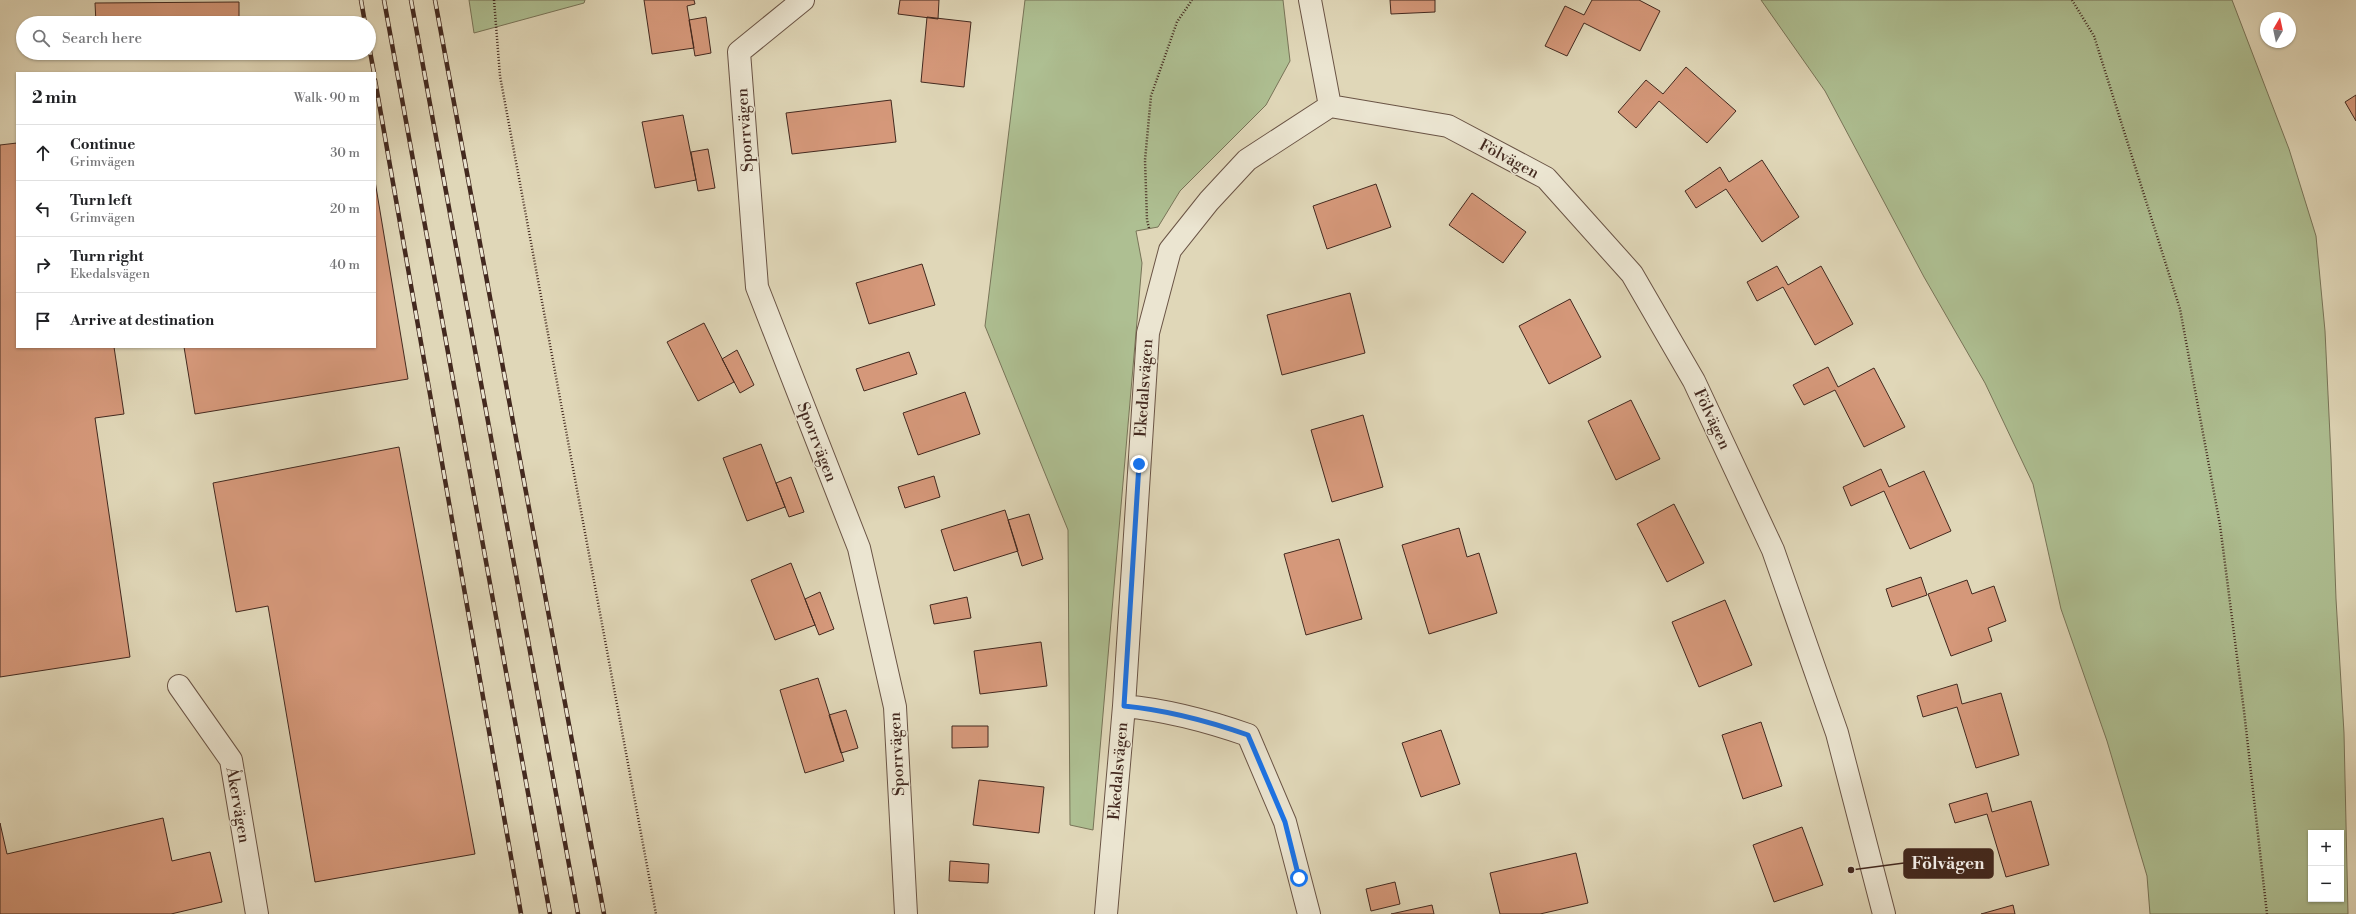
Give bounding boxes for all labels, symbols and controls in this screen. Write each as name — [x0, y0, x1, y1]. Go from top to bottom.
north arrow — [2260, 12, 2296, 48]
search box — [16, 16, 376, 60]
icon: search — [30, 27, 52, 49]
text: Search here — [62, 29, 142, 48]
text: 2 min — [32, 87, 77, 109]
street label: Sporrvägen — [732, 87, 758, 173]
text: Walk · 90 m — [294, 90, 360, 106]
text: Continue — [70, 135, 135, 154]
street label: Fölvägen — [1476, 135, 1543, 183]
icon: ahead — [32, 142, 54, 164]
text: 30 m — [330, 145, 360, 161]
text: Grimvägen — [70, 154, 135, 170]
text: Turn left — [70, 191, 132, 210]
icon: left — [32, 198, 54, 220]
text: 20 m — [330, 201, 360, 217]
text: Grimvägen — [70, 210, 135, 226]
text: Turn right — [70, 247, 144, 266]
icon: right — [32, 254, 54, 276]
text: 40 m — [330, 257, 360, 273]
text: Ekedalsvägen — [70, 266, 150, 282]
icon: arrive — [32, 310, 54, 332]
text: Arrive at destination — [70, 311, 214, 330]
street label: Ekedalsvägen — [1131, 338, 1157, 438]
street label: Fölvägen — [1689, 385, 1735, 453]
street label: Sporrvägen — [793, 399, 842, 485]
route end — [1130, 455, 1148, 473]
street label: Sporrvägen — [885, 711, 909, 796]
street label: Ekedalsvägen — [1104, 721, 1132, 821]
street label: Åkervägen — [221, 764, 257, 845]
map controls — [2308, 830, 2344, 902]
button: + — [2308, 830, 2344, 866]
callout: Fölvägen — [1904, 849, 1993, 878]
text: Fölvägen — [1912, 853, 1985, 875]
button: − — [2308, 866, 2344, 902]
route start — [1290, 869, 1308, 887]

